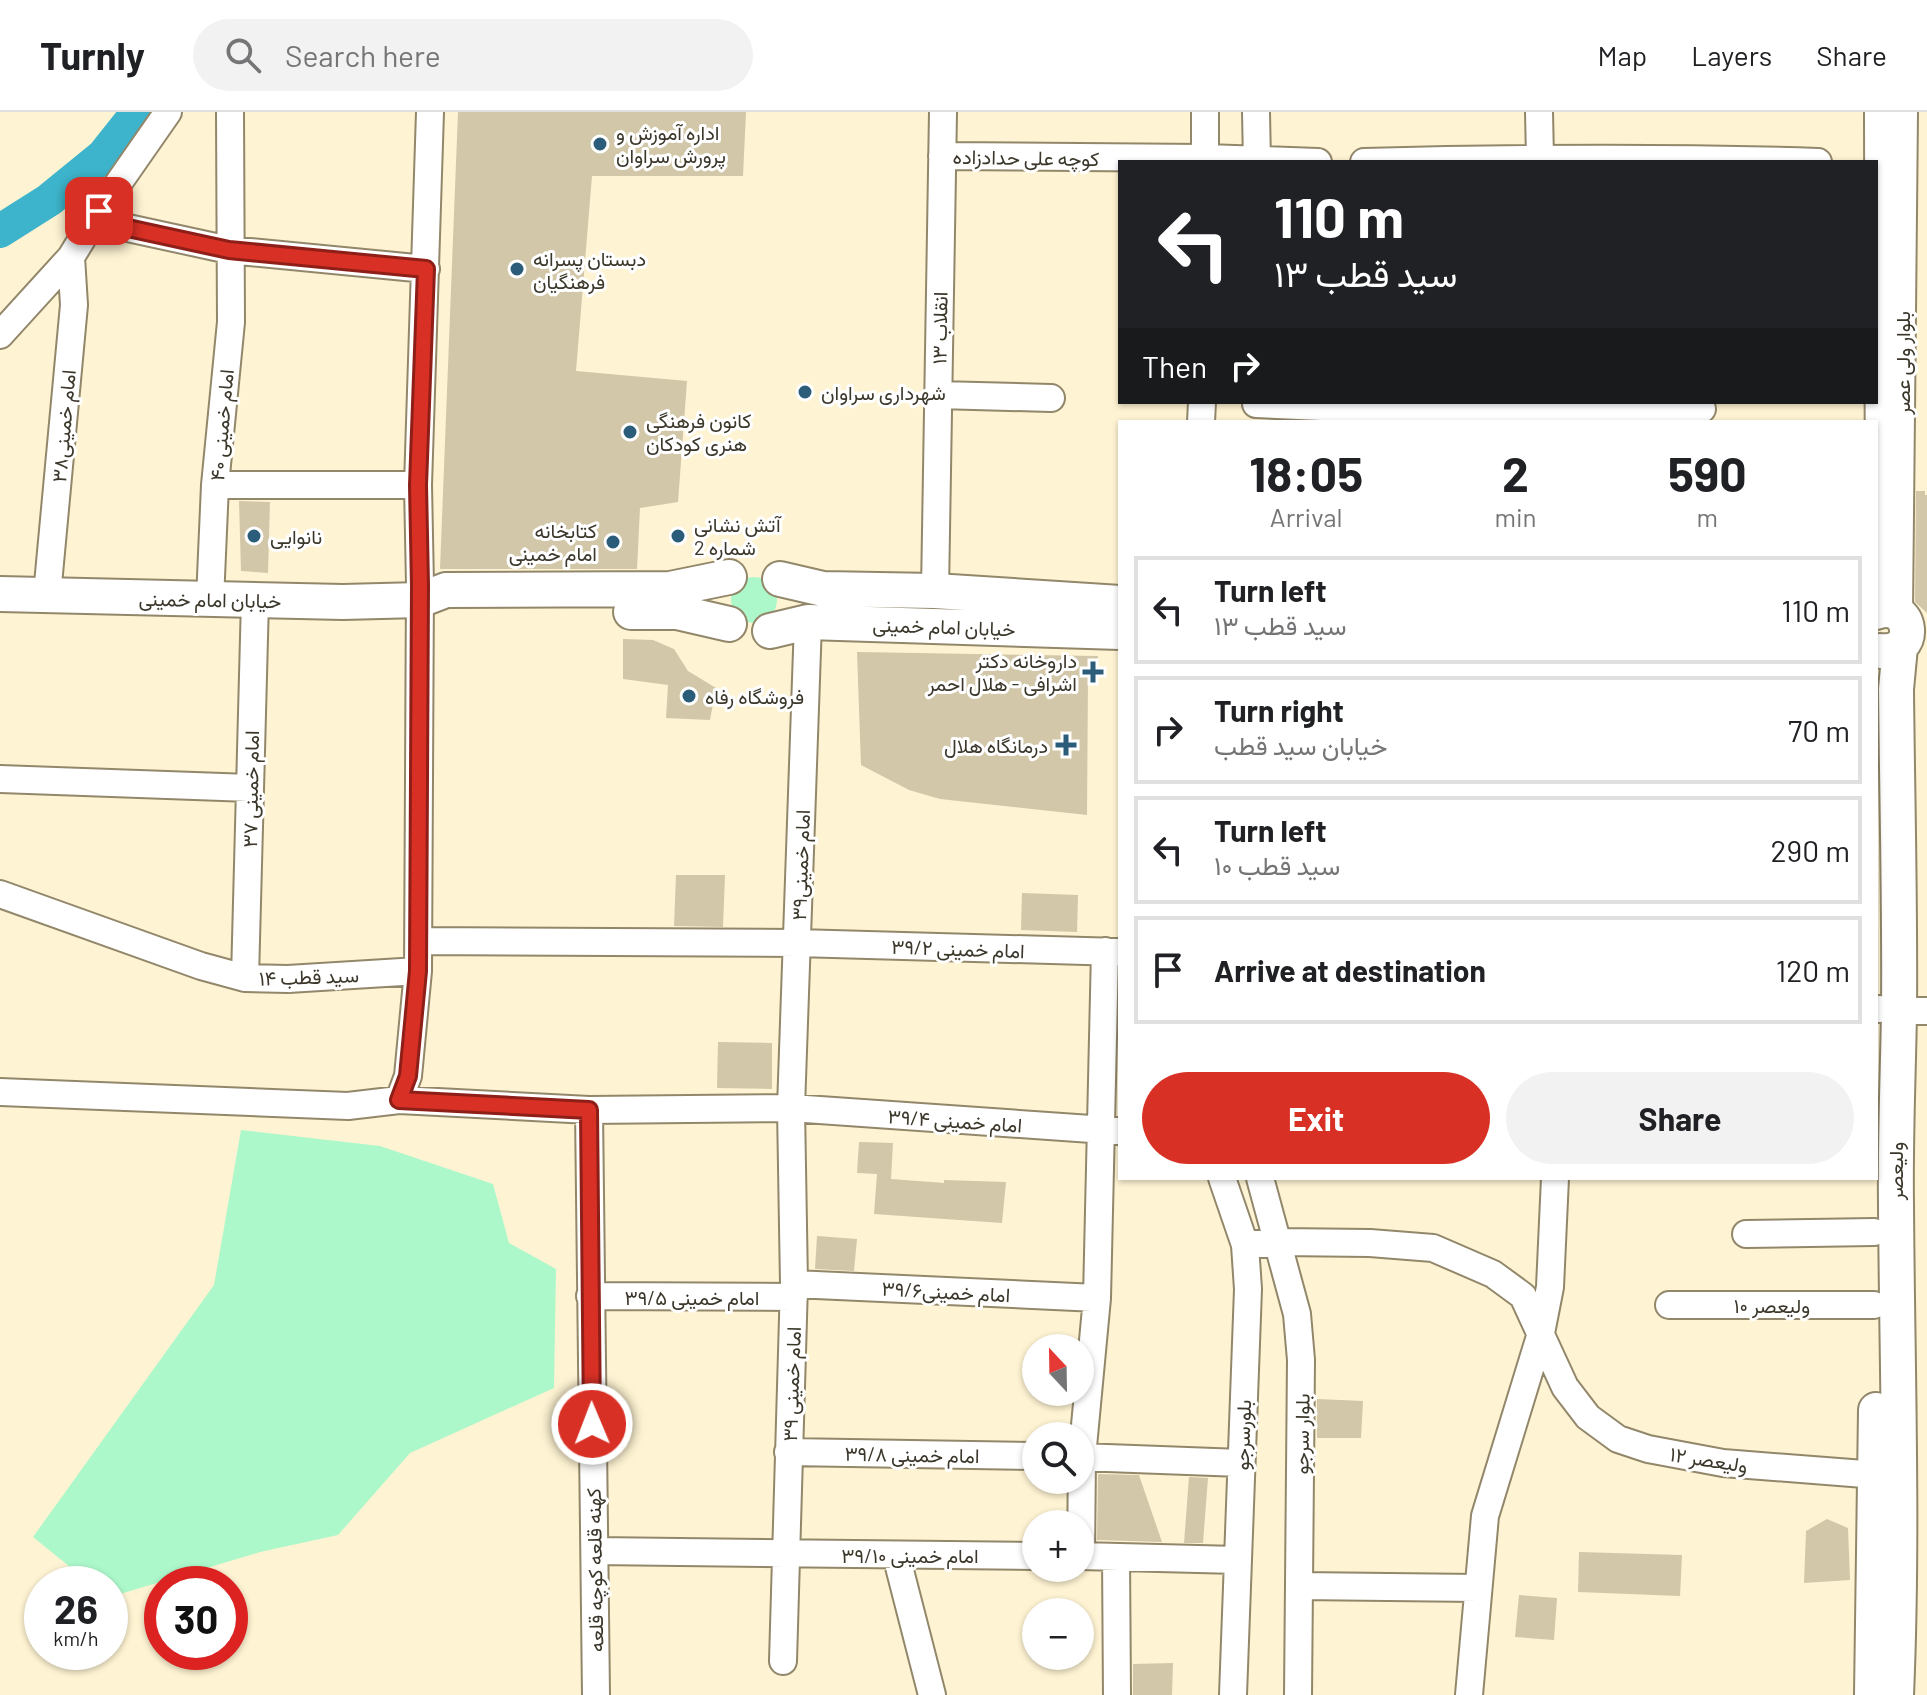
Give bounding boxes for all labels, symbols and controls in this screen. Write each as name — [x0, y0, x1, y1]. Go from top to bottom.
search box — [193, 19, 753, 91]
text: Turnly — [40, 32, 145, 78]
icon: search — [221, 33, 265, 77]
text: Search here — [285, 37, 441, 73]
text: Map — [1597, 38, 1647, 72]
text: Layers — [1691, 38, 1772, 72]
text: Share — [1816, 38, 1887, 72]
place label: اداره آموزش و پرورش سراوان — [616, 120, 726, 170]
marker: اداره آموزش و پرورش سراوان — [591, 135, 609, 153]
street label: کوچه علی حدادزاده — [952, 144, 1100, 173]
pin — [65, 177, 133, 245]
text: 110 m — [1274, 182, 1404, 249]
icon: arrive — [77, 189, 121, 233]
icon: left — [1142, 192, 1246, 296]
place label: دبستان پسرانه فرهنگیان — [533, 246, 646, 295]
text: سید قطب ۱۳ — [1274, 251, 1457, 294]
marker: دبستان پسرانه فرهنگیان — [508, 260, 526, 278]
street label: انقلاب ۱۳ — [926, 291, 953, 365]
street label: بلوار ولی عصر — [1890, 311, 1916, 416]
icon: right — [1223, 344, 1267, 388]
text: Then — [1142, 348, 1207, 384]
street label: امام خمینی ۴۰ — [204, 368, 240, 482]
street label: امام خمینی۳۸ — [46, 369, 82, 484]
place label: شهرداری سراوان — [821, 380, 946, 406]
marker: شهرداری سراوان — [796, 383, 814, 401]
place label: کانون فرهنگی هنری کودکان — [646, 408, 752, 457]
marker: کانون فرهنگی هنری کودکان — [621, 423, 639, 441]
text: 18:05 — [1249, 444, 1363, 502]
text: 2 — [1502, 444, 1529, 502]
text: 590 — [1668, 444, 1747, 502]
text: Arrival — [1270, 501, 1343, 532]
text: min — [1494, 501, 1537, 532]
text: m — [1697, 501, 1718, 532]
place label: آتش نشانی شماره 2 — [694, 512, 782, 561]
place label: کتابخانه امام خمینی — [509, 518, 597, 567]
place label: نانوایی — [270, 524, 322, 550]
marker: نانوایی — [245, 527, 263, 545]
marker: آتش نشانی شماره 2 — [669, 527, 687, 545]
marker: کتابخانه امام خمینی — [604, 533, 622, 551]
text: Turn left — [1214, 572, 1327, 608]
street label: خیابان امام خمینی — [138, 586, 282, 614]
icon: left — [1146, 588, 1190, 632]
text: 110 m — [1781, 592, 1850, 628]
text: سید قطب ۱۳ — [1214, 609, 1346, 640]
street label: خیابان امام خمینی — [872, 612, 1016, 642]
place label: داروخانه دکتر اشرافی - هلال احمر — [927, 648, 1077, 697]
marker: داروخانه دکتر اشرافی - هلال احمر — [1084, 663, 1102, 681]
place label: فروشگاه رفاه — [705, 684, 804, 710]
marker: فروشگاه رفاه — [680, 687, 698, 705]
text: Turn right — [1214, 692, 1344, 728]
icon: right — [1146, 708, 1190, 752]
text: 70 m — [1788, 712, 1850, 748]
text: خیابان سید قطب — [1214, 729, 1387, 760]
street label: امام خمینی ۳۷ — [237, 730, 265, 848]
place label: درمانگاه هلال — [944, 733, 1048, 759]
marker: درمانگاه هلال — [1055, 734, 1077, 756]
street label: امام خمینی۳۹ — [786, 809, 816, 921]
text: Turn left — [1214, 812, 1327, 848]
icon: left — [1146, 828, 1190, 872]
text: 290 m — [1771, 832, 1850, 868]
text: سید قطب ۱۰ — [1214, 849, 1340, 880]
street label: امام خمینی ۳۹/۲ — [891, 934, 1025, 964]
icon: arrive — [1146, 948, 1190, 992]
text: Arrive at destination — [1214, 952, 1486, 988]
text: 120 m — [1776, 952, 1850, 988]
street label: سید قطب ۱۴ — [259, 962, 359, 991]
button: Exit — [1142, 1072, 1490, 1164]
button: Share — [1506, 1072, 1854, 1164]
street label: امام خمینی ۳۹/۴ — [887, 1103, 1023, 1139]
street label: ولیعصر — [1883, 1142, 1909, 1201]
street label: امام خمینی۳۹/۶ — [881, 1276, 1011, 1308]
street label: امام خمینی ۳۹/۵ — [625, 1285, 759, 1311]
street label: ولیعصر ۱۰ — [1734, 1293, 1810, 1319]
street label: امام خمینی ۳۹ — [777, 1326, 807, 1442]
north arrow — [1022, 1334, 1094, 1406]
map controls — [1022, 1334, 1094, 1670]
position arrow — [550, 1382, 634, 1466]
street label: بلوار سرجو — [1288, 1393, 1316, 1475]
street label: بلورسرجو — [1229, 1399, 1257, 1471]
button: search — [1022, 1422, 1094, 1494]
street label: امام خمینی ۳۹/۸ — [844, 1441, 980, 1469]
street label: ولیعصر ۱۲ — [1668, 1441, 1750, 1479]
street label: کهنه قلعه کوچه قلعه — [581, 1488, 610, 1652]
button: + — [1022, 1510, 1094, 1582]
street label: امام خمینی ۳۹/۱۰ — [841, 1543, 979, 1569]
speed limit sign: 30 — [144, 1566, 248, 1670]
text: 26 — [54, 1584, 98, 1632]
button: − — [1022, 1598, 1094, 1670]
text: km/h — [53, 1626, 99, 1650]

